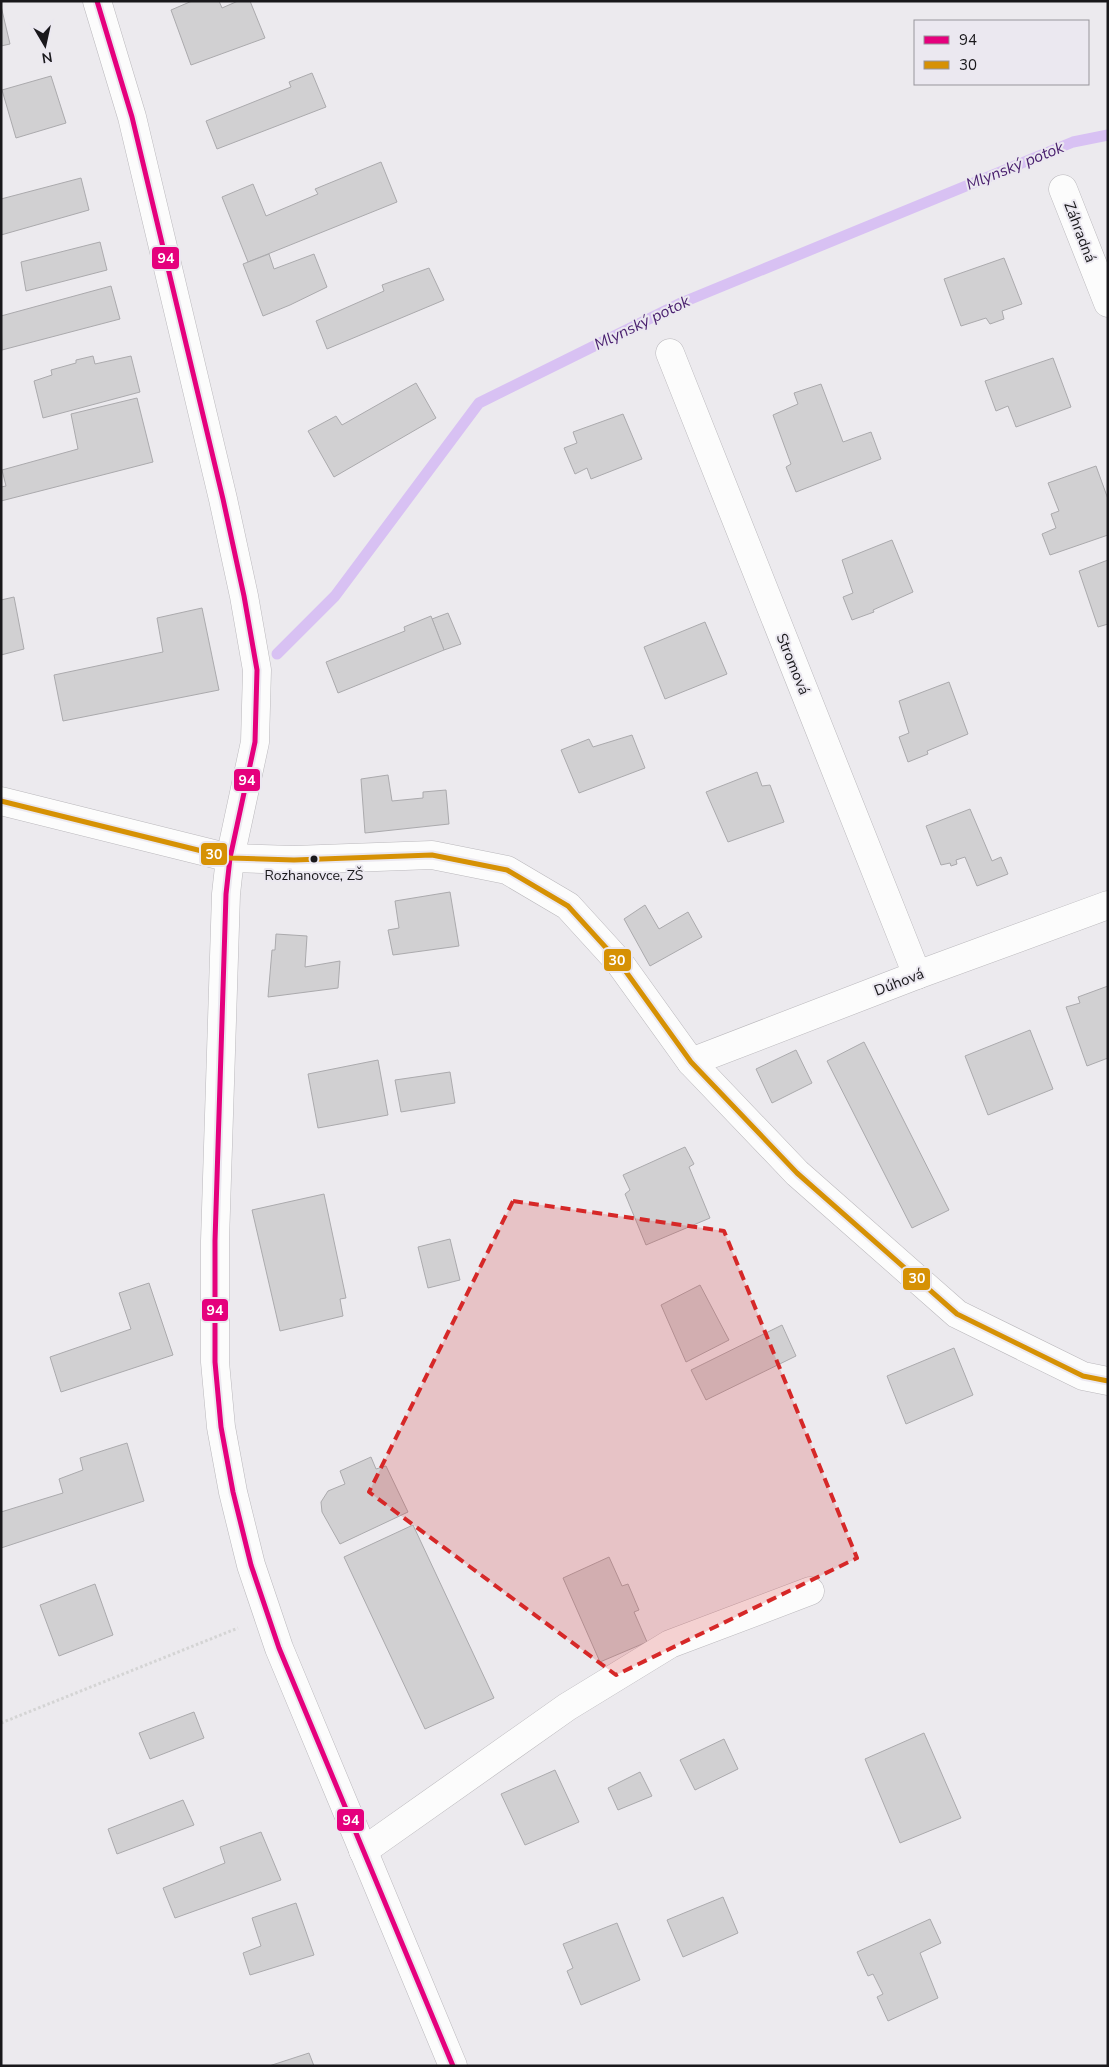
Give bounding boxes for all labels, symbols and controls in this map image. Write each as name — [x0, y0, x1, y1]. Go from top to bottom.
north arrow — [20, 20, 70, 70]
legend — [914, 20, 1089, 85]
text: 94 — [959, 30, 977, 50]
text: N — [40, 47, 54, 68]
text: 30 — [959, 55, 977, 75]
water label: Mlynský potok — [963, 136, 1068, 196]
street label: Záhradná — [1059, 199, 1101, 265]
line badge: 94 — [151, 246, 180, 270]
text: 94 — [158, 249, 175, 268]
water label: Mlynský potok — [590, 290, 694, 356]
street label: Stromová — [772, 630, 814, 698]
line badge: 94 — [233, 768, 261, 792]
text: 94 — [239, 771, 256, 790]
line badge: 30 — [200, 842, 228, 866]
text: 30 — [206, 845, 222, 864]
marker: Rozhanovce, ZŠ — [309, 854, 319, 864]
place label: Rozhanovce, ZŠ — [265, 866, 364, 885]
line badge: 30 — [603, 948, 632, 972]
text: 30 — [609, 951, 625, 970]
street label: Dúhová — [871, 963, 927, 1001]
line badge: 30 — [902, 1267, 931, 1291]
text: 30 — [909, 1269, 925, 1288]
line badge: 94 — [201, 1298, 229, 1322]
text: 94 — [207, 1301, 224, 1320]
line badge: 94 — [336, 1808, 365, 1832]
text: 94 — [343, 1811, 360, 1830]

